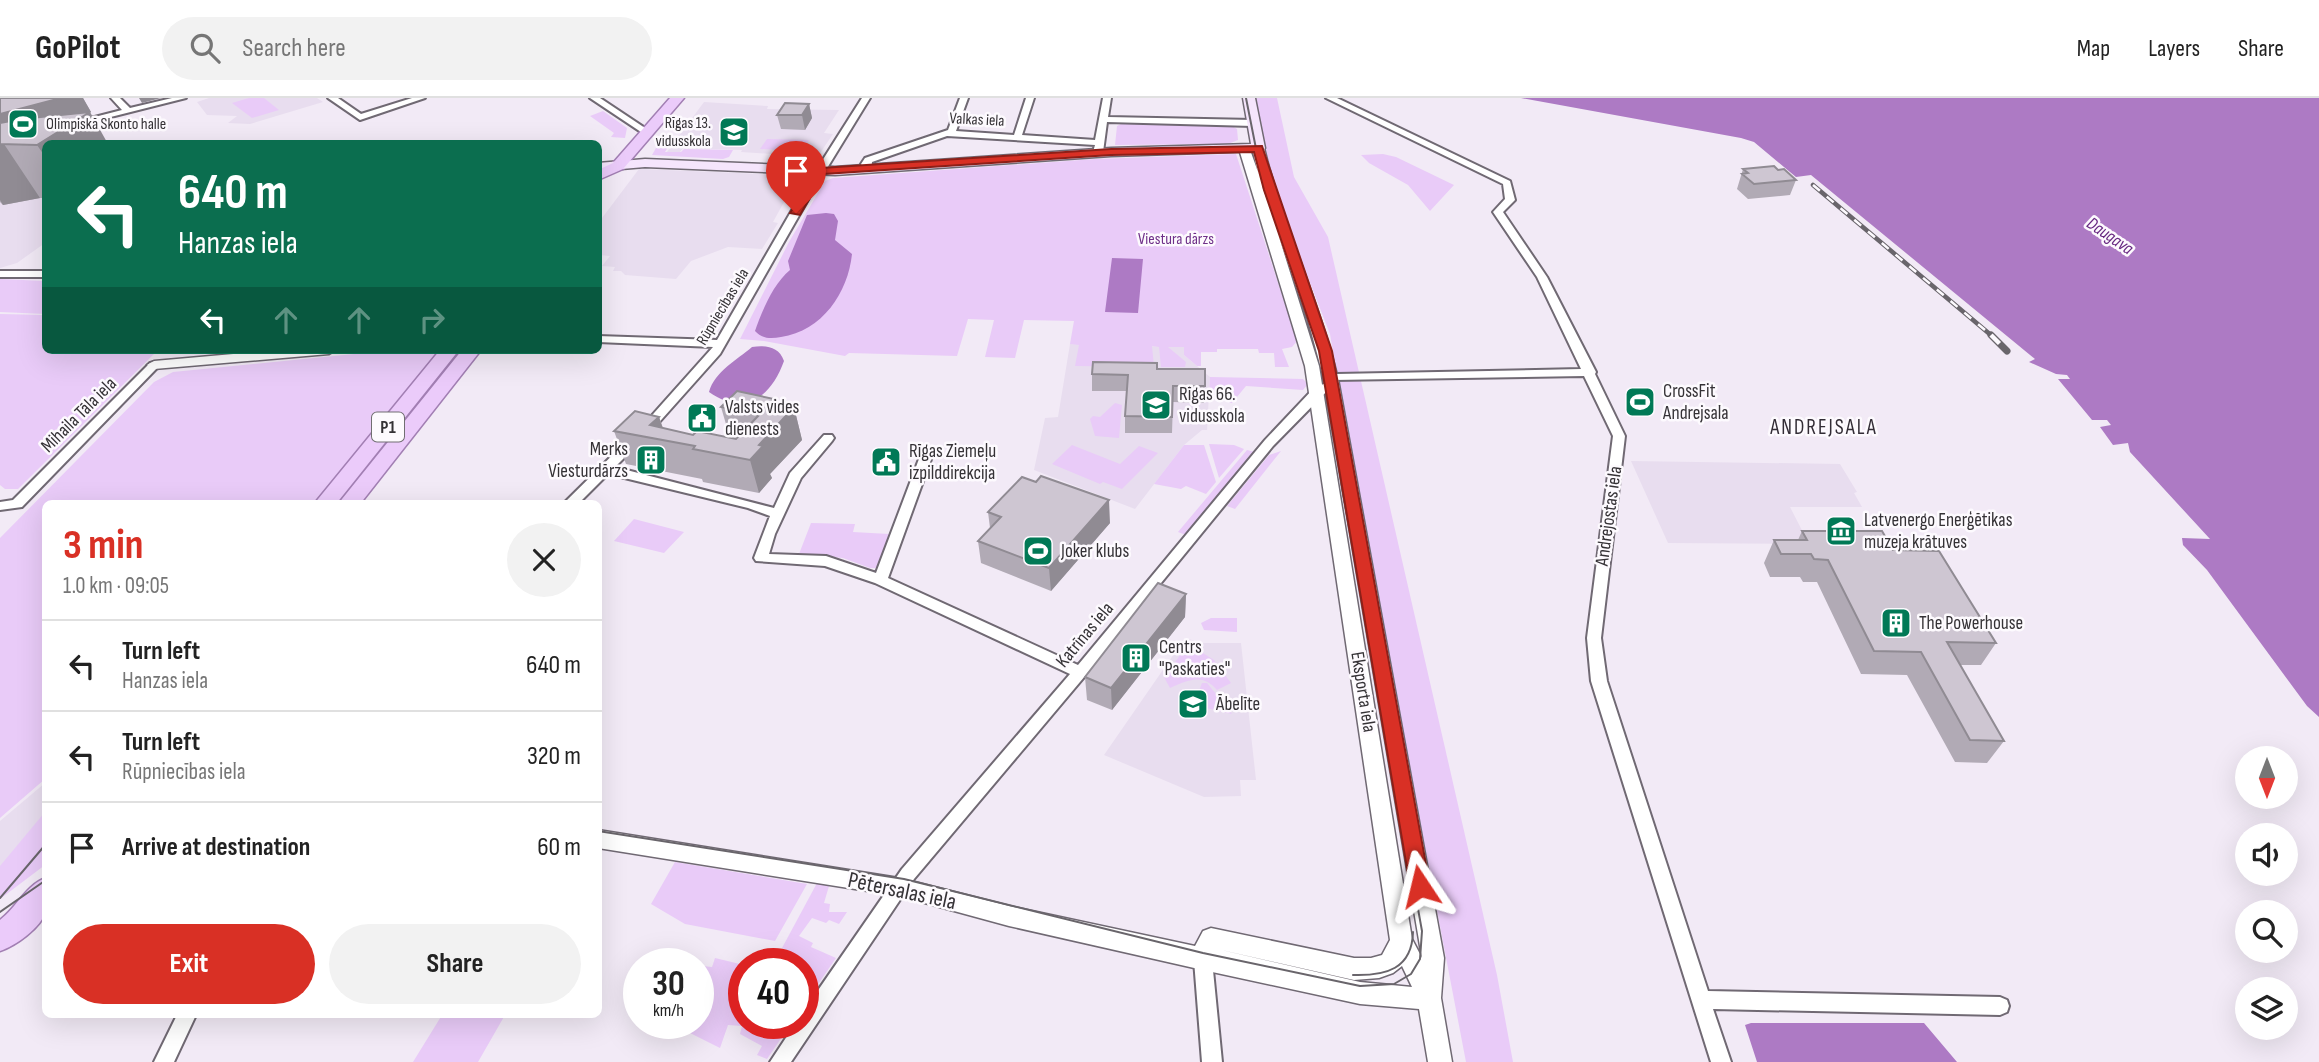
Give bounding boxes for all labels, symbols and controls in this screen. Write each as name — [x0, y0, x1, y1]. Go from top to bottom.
search box — [162, 17, 652, 80]
text: GoPilot — [35, 28, 120, 68]
icon: search — [186, 29, 224, 67]
text: Search here — [242, 33, 346, 64]
text: Map — [2077, 34, 2110, 63]
text: Layers — [2148, 34, 2200, 63]
text: Share — [2238, 34, 2284, 63]
sports icon: Olimpiskā Skonto halle — [6, 107, 40, 141]
street label: Valkas iela — [949, 109, 1005, 131]
place label: Rīgas 13. vidusskola — [656, 114, 711, 151]
place label: Olimpiskā Skonto halle — [46, 115, 166, 134]
school or university icon: Rīgas 13. vidusskola — [717, 115, 751, 149]
pin — [766, 141, 826, 213]
icon: arrive — [777, 152, 815, 190]
text: 640 m — [178, 164, 288, 223]
icon: left — [63, 168, 154, 259]
water label: Daugava — [2083, 213, 2138, 260]
text: Hanzas iela — [178, 224, 298, 263]
park label: Viestura dārzs — [1138, 230, 1214, 249]
street label: Rūpniecības iela — [693, 265, 753, 349]
icon: left — [194, 301, 232, 339]
icon: ahead — [267, 301, 305, 339]
icon: ahead — [340, 301, 378, 339]
icon: right — [413, 301, 451, 339]
street label: Mihaila Tāla iela — [36, 372, 122, 458]
place label: CrossFit Andrejsala — [1662, 380, 1729, 425]
place label: Rīgas 66. vidusskola — [1179, 383, 1245, 428]
sports icon: CrossFit Andrejsala — [1623, 385, 1657, 419]
school or university icon: Rīgas 66. vidusskola — [1139, 388, 1173, 422]
place label: Valsts vides dienests — [725, 396, 800, 441]
public building icon: Valsts vides dienests — [685, 401, 719, 435]
road number: P1 — [372, 412, 404, 442]
district label: ANDREJSALA — [1769, 415, 1878, 440]
place label: Merks Viesturdārzs — [548, 438, 628, 483]
place label: Rīgas Ziemeļu izpilddirekcija — [909, 440, 996, 485]
building icon: Merks Viesturdārzs — [634, 443, 668, 477]
public building icon: Rīgas Ziemeļu izpilddirekcija — [869, 445, 903, 479]
street label: Andrejostas iela — [1590, 465, 1627, 568]
place label: Latvenergo Enerģētikas muzeja krātuves — [1864, 509, 2013, 554]
museum icon: Latvenergo Enerģētikas muzeja krātuves — [1824, 514, 1858, 548]
text: 3 min — [63, 520, 143, 571]
button: close — [507, 523, 581, 597]
sports icon: Joker klubs — [1021, 534, 1055, 568]
place label: Joker klubs — [1060, 540, 1129, 563]
text: 1.0 km · 09:05 — [63, 572, 169, 600]
street label: Katrīnas iela — [1051, 598, 1119, 672]
building icon: The Powerhouse — [1879, 606, 1913, 640]
place label: The Powerhouse — [1919, 612, 2023, 635]
text: Turn left — [122, 636, 200, 667]
place label: Centrs "Paskaties" — [1159, 636, 1230, 681]
building icon: Centrs "Paskaties" — [1119, 641, 1153, 675]
icon: left — [63, 647, 101, 685]
text: 640 m — [526, 650, 581, 681]
street label: Eksporta iela — [1345, 650, 1381, 734]
text: Hanzas iela — [122, 667, 208, 695]
school or university icon: Ābelīte — [1176, 687, 1210, 721]
place label: Ābelīte — [1215, 693, 1260, 716]
text: Turn left — [122, 727, 200, 758]
icon: left — [63, 738, 101, 776]
text: 320 m — [527, 741, 581, 772]
north arrow — [2235, 746, 2298, 808]
map controls — [2235, 746, 2298, 1040]
text: Rūpniecības iela — [122, 758, 246, 786]
button: sound — [2235, 823, 2298, 886]
icon: arrive — [63, 829, 101, 867]
text: Arrive at destination — [122, 832, 310, 863]
text: 60 m — [537, 832, 581, 863]
position arrow — [1383, 849, 1457, 923]
street label: Pētersalas iela — [845, 866, 959, 916]
button: search — [2235, 900, 2298, 963]
button: Exit — [63, 924, 315, 1004]
button: Share — [329, 924, 581, 1004]
speed limit sign: 40 — [728, 948, 819, 1039]
text: 30 — [652, 963, 685, 1006]
button: layers — [2235, 977, 2298, 1040]
text: km/h — [653, 1000, 684, 1021]

